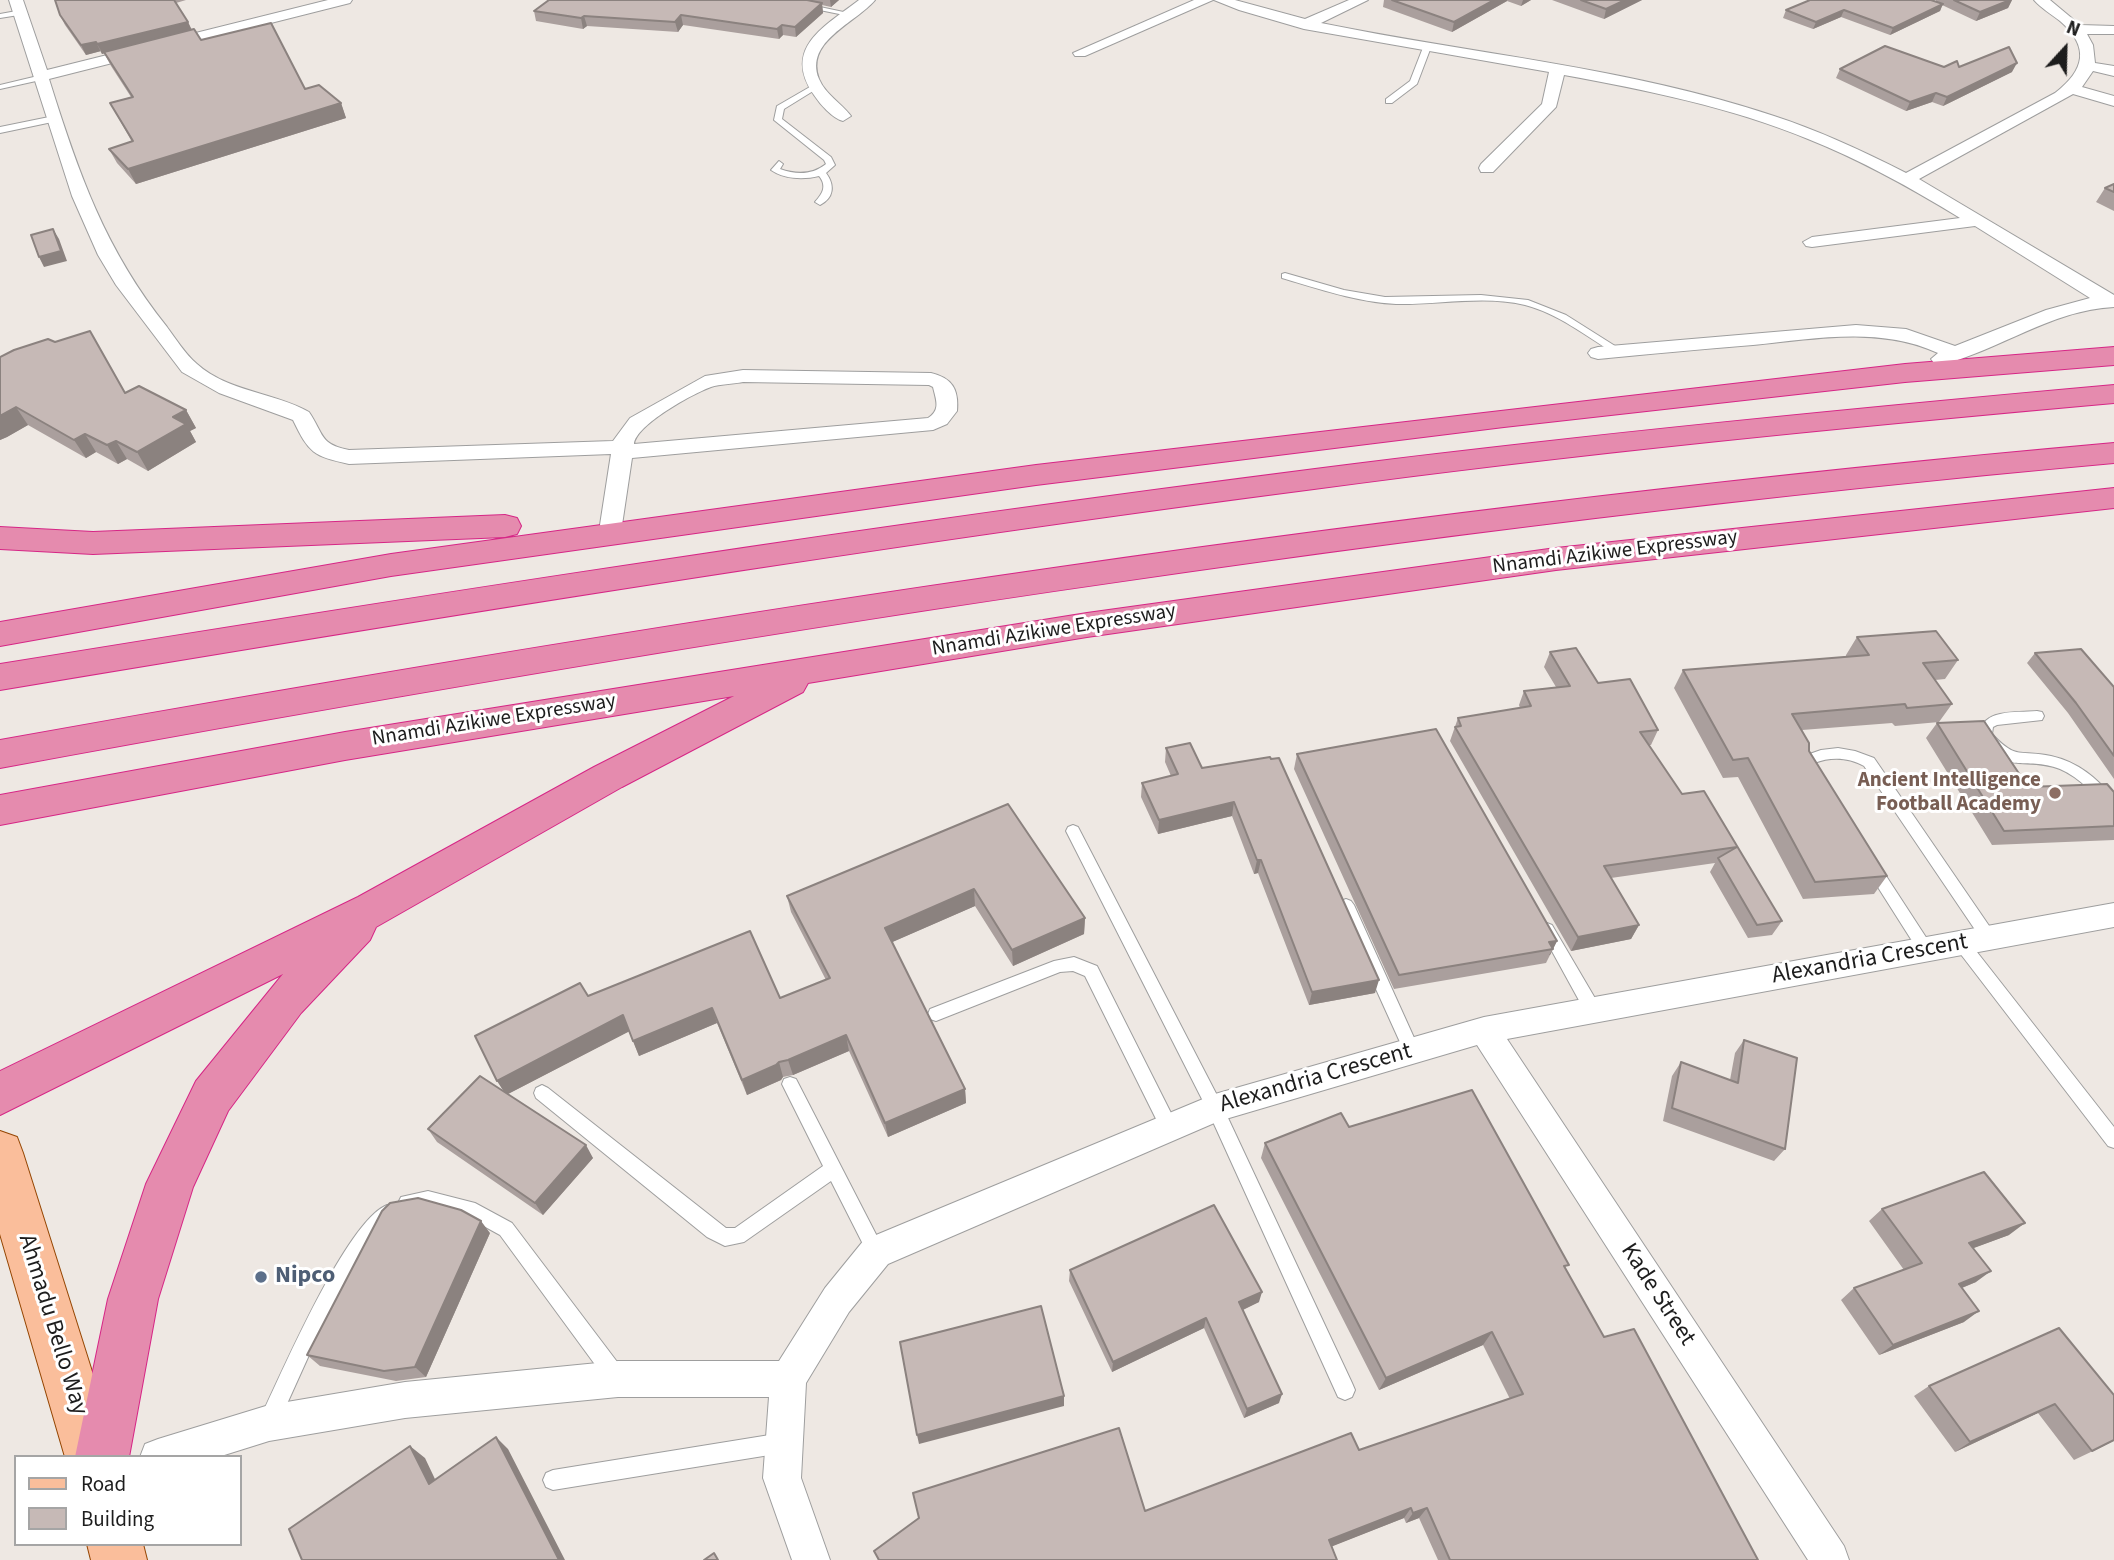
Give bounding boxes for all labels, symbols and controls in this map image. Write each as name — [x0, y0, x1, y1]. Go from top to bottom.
north arrow — [2030, 14, 2100, 84]
text: N — [2062, 14, 2084, 44]
street label: Nnamdi Azikiwe Expressway — [1491, 525, 1739, 581]
street label: Nnamdi Azikiwe Expressway — [930, 599, 1178, 663]
street label: Nnamdi Azikiwe Expressway — [370, 689, 618, 753]
place label: Ancient Intelligence Football Academy — [1858, 768, 2041, 818]
marker: Ancient Intelligence Football Academy — [2047, 785, 2063, 801]
street label: Alexandria Crescent — [1770, 929, 1970, 991]
street label: Alexandria Crescent — [1217, 1038, 1415, 1120]
street label: Ahmadu Bello Way — [11, 1231, 93, 1419]
street label: Kade Street — [1613, 1238, 1701, 1352]
place label: Nipco — [275, 1263, 335, 1291]
marker: Nipco — [253, 1269, 269, 1285]
legend — [14, 1455, 242, 1546]
text: Road — [81, 1469, 126, 1499]
text: Building — [81, 1504, 154, 1534]

